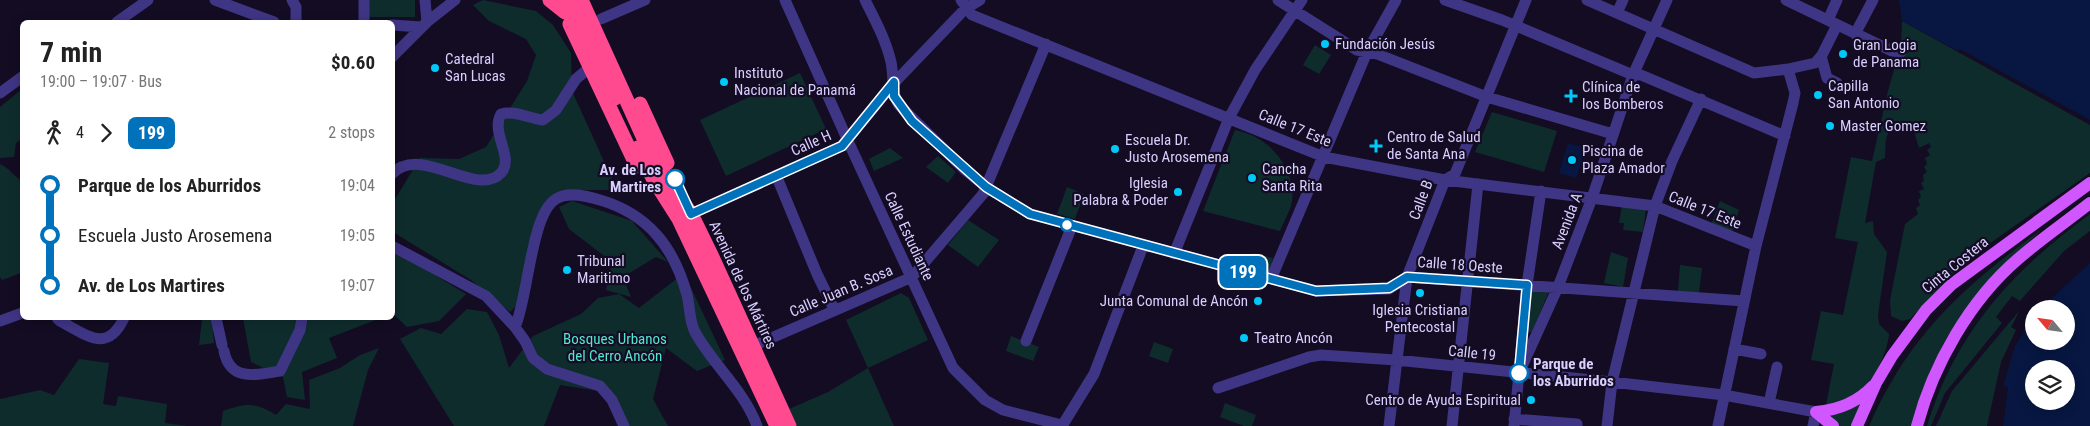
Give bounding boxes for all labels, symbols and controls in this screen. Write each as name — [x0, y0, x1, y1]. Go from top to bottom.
place label: Fundación Jesús — [1335, 35, 1435, 53]
text: 7 min — [40, 36, 102, 69]
place label: Gran Logia de Panama — [1853, 36, 1919, 71]
marker: Fundación Jesús — [1319, 38, 1331, 50]
marker: Gran Logia de Panama — [1837, 48, 1849, 60]
place label: Catedral San Lucas — [445, 50, 506, 85]
text: $0.60 — [331, 51, 375, 74]
marker: Catedral San Lucas — [429, 62, 441, 74]
place label: Instituto Nacional de Panamá — [734, 64, 856, 99]
text: 19:00 – 19:07 · Bus — [40, 72, 162, 91]
marker: Instituto Nacional de Panamá — [718, 76, 730, 88]
place label: Capilla San Antonio — [1828, 77, 1900, 112]
place label: Clínica de los Bomberos — [1582, 78, 1664, 113]
marker: Clínica de los Bomberos — [1564, 89, 1578, 103]
marker: Capilla San Antonio — [1812, 89, 1824, 101]
street label: Calle 17 Este — [1256, 105, 1334, 151]
place label: Master Gomez — [1840, 117, 1926, 135]
icon: walk — [40, 119, 68, 147]
icon: forward — [92, 119, 120, 147]
marker: Master Gomez — [1824, 120, 1836, 132]
text: 199 — [138, 122, 165, 143]
text: 4 — [76, 123, 84, 142]
text: 2 stops — [328, 123, 375, 142]
street label: Calle H — [788, 126, 834, 160]
place label: Centro de Salud de Santa Ana — [1387, 128, 1481, 163]
place label: Escuela Dr. Justo Arosemena — [1125, 131, 1229, 166]
marker: Centro de Salud de Santa Ana — [1369, 139, 1383, 153]
place label: Piscina de Plaza Amador — [1582, 142, 1665, 177]
marker: Escuela Dr. Justo Arosemena — [1109, 143, 1121, 155]
marker: Piscina de Plaza Amador — [1566, 154, 1578, 166]
place label: Cancha Santa Rita — [1262, 160, 1322, 195]
place label: Av. de Los Martires — [600, 161, 661, 196]
marker: Av. de Los Martires — [665, 169, 685, 189]
marker: Cancha Santa Rita — [1246, 172, 1258, 184]
text: Parque de los Aburridos — [78, 174, 261, 197]
place label: Iglesia Palabra & Poder — [1073, 174, 1168, 209]
text: 19:04 — [340, 176, 375, 195]
street label: Calle B — [1405, 178, 1437, 222]
marker: Iglesia Palabra & Poder — [1172, 186, 1184, 198]
street label: Calle 17 Este — [1666, 187, 1744, 233]
street label: Calle Estudiante — [881, 189, 937, 283]
street label: Avenida A — [1548, 190, 1586, 252]
street label: Avenida de los Mártires — [705, 218, 781, 352]
unlabelled marker — [1060, 218, 1074, 232]
text: Escuela Justo Arosemena — [78, 224, 272, 247]
text: 19:05 — [340, 226, 375, 245]
street label: Cinta Costera — [1918, 233, 1992, 297]
place label: Tribunal Maritimo — [577, 252, 630, 287]
street label: Calle 18 Oeste — [1417, 253, 1503, 277]
line badge: 199 — [1214, 256, 1272, 288]
street label: Calle Juan B. Sosa — [787, 261, 895, 321]
text: 199 — [1229, 261, 1257, 282]
marker: Tribunal Maritimo — [561, 264, 573, 276]
text: Av. de Los Martires — [78, 274, 225, 297]
text: 19:07 — [340, 276, 375, 295]
marker: Iglesia Cristiana Pentecostal — [1414, 287, 1426, 299]
place label: Junta Comunal de Ancón — [1100, 292, 1248, 310]
marker: Junta Comunal de Ancón — [1252, 295, 1264, 307]
north arrow — [2025, 300, 2075, 350]
map controls — [2025, 300, 2075, 410]
place label: Iglesia Cristiana Pentecostal — [1372, 301, 1468, 336]
place label: Teatro Ancón — [1254, 329, 1333, 347]
park label: Bosques Urbanos del Cerro Ancón — [563, 330, 667, 365]
marker: Teatro Ancón — [1238, 332, 1250, 344]
street label: Calle 19 — [1447, 342, 1497, 364]
place label: Parque de los Aburridos — [1533, 355, 1614, 390]
button: layers — [2025, 360, 2075, 410]
marker: Parque de los Aburridos — [1509, 363, 1529, 383]
place label: Centro de Ayuda Espiritual — [1365, 391, 1521, 409]
marker: Centro de Ayuda Espiritual — [1525, 394, 1537, 406]

